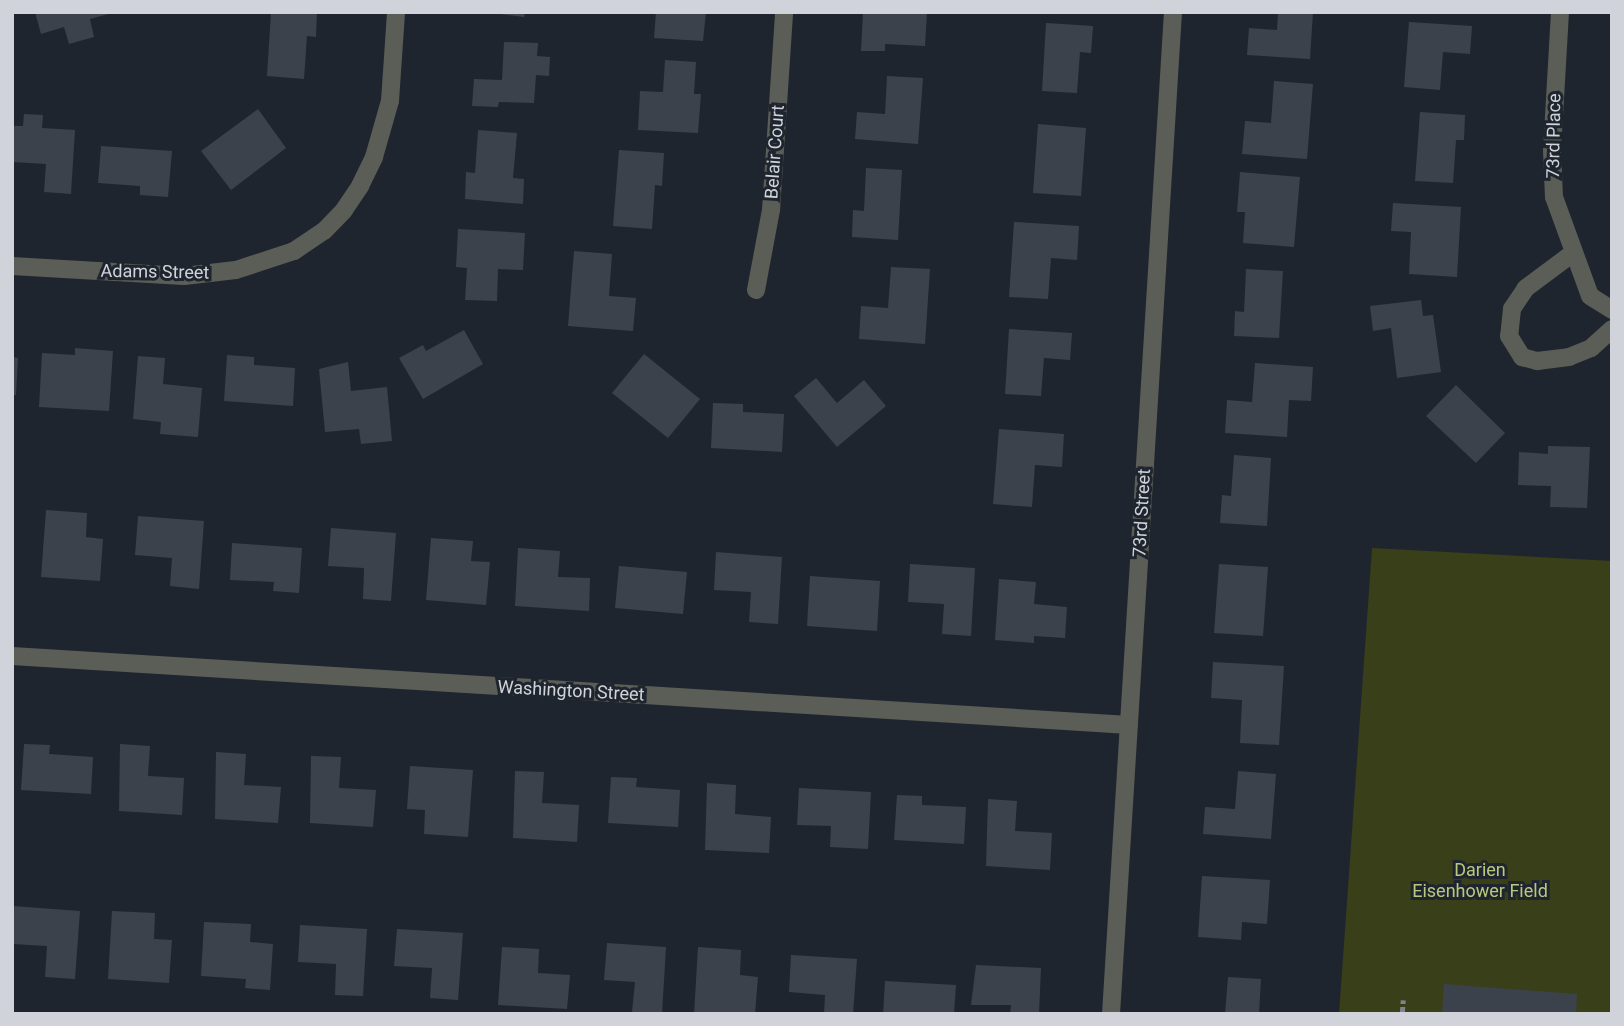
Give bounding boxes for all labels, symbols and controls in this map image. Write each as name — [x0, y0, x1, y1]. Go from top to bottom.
street label: 73rd Place — [1542, 93, 1566, 179]
street label: Belair Court — [761, 104, 789, 200]
street label: Adams Street — [100, 260, 210, 284]
street label: 73rd Street — [1129, 468, 1155, 558]
street label: Washington Street — [497, 676, 645, 706]
park label: Darien Eisenhower Field — [1412, 860, 1548, 903]

